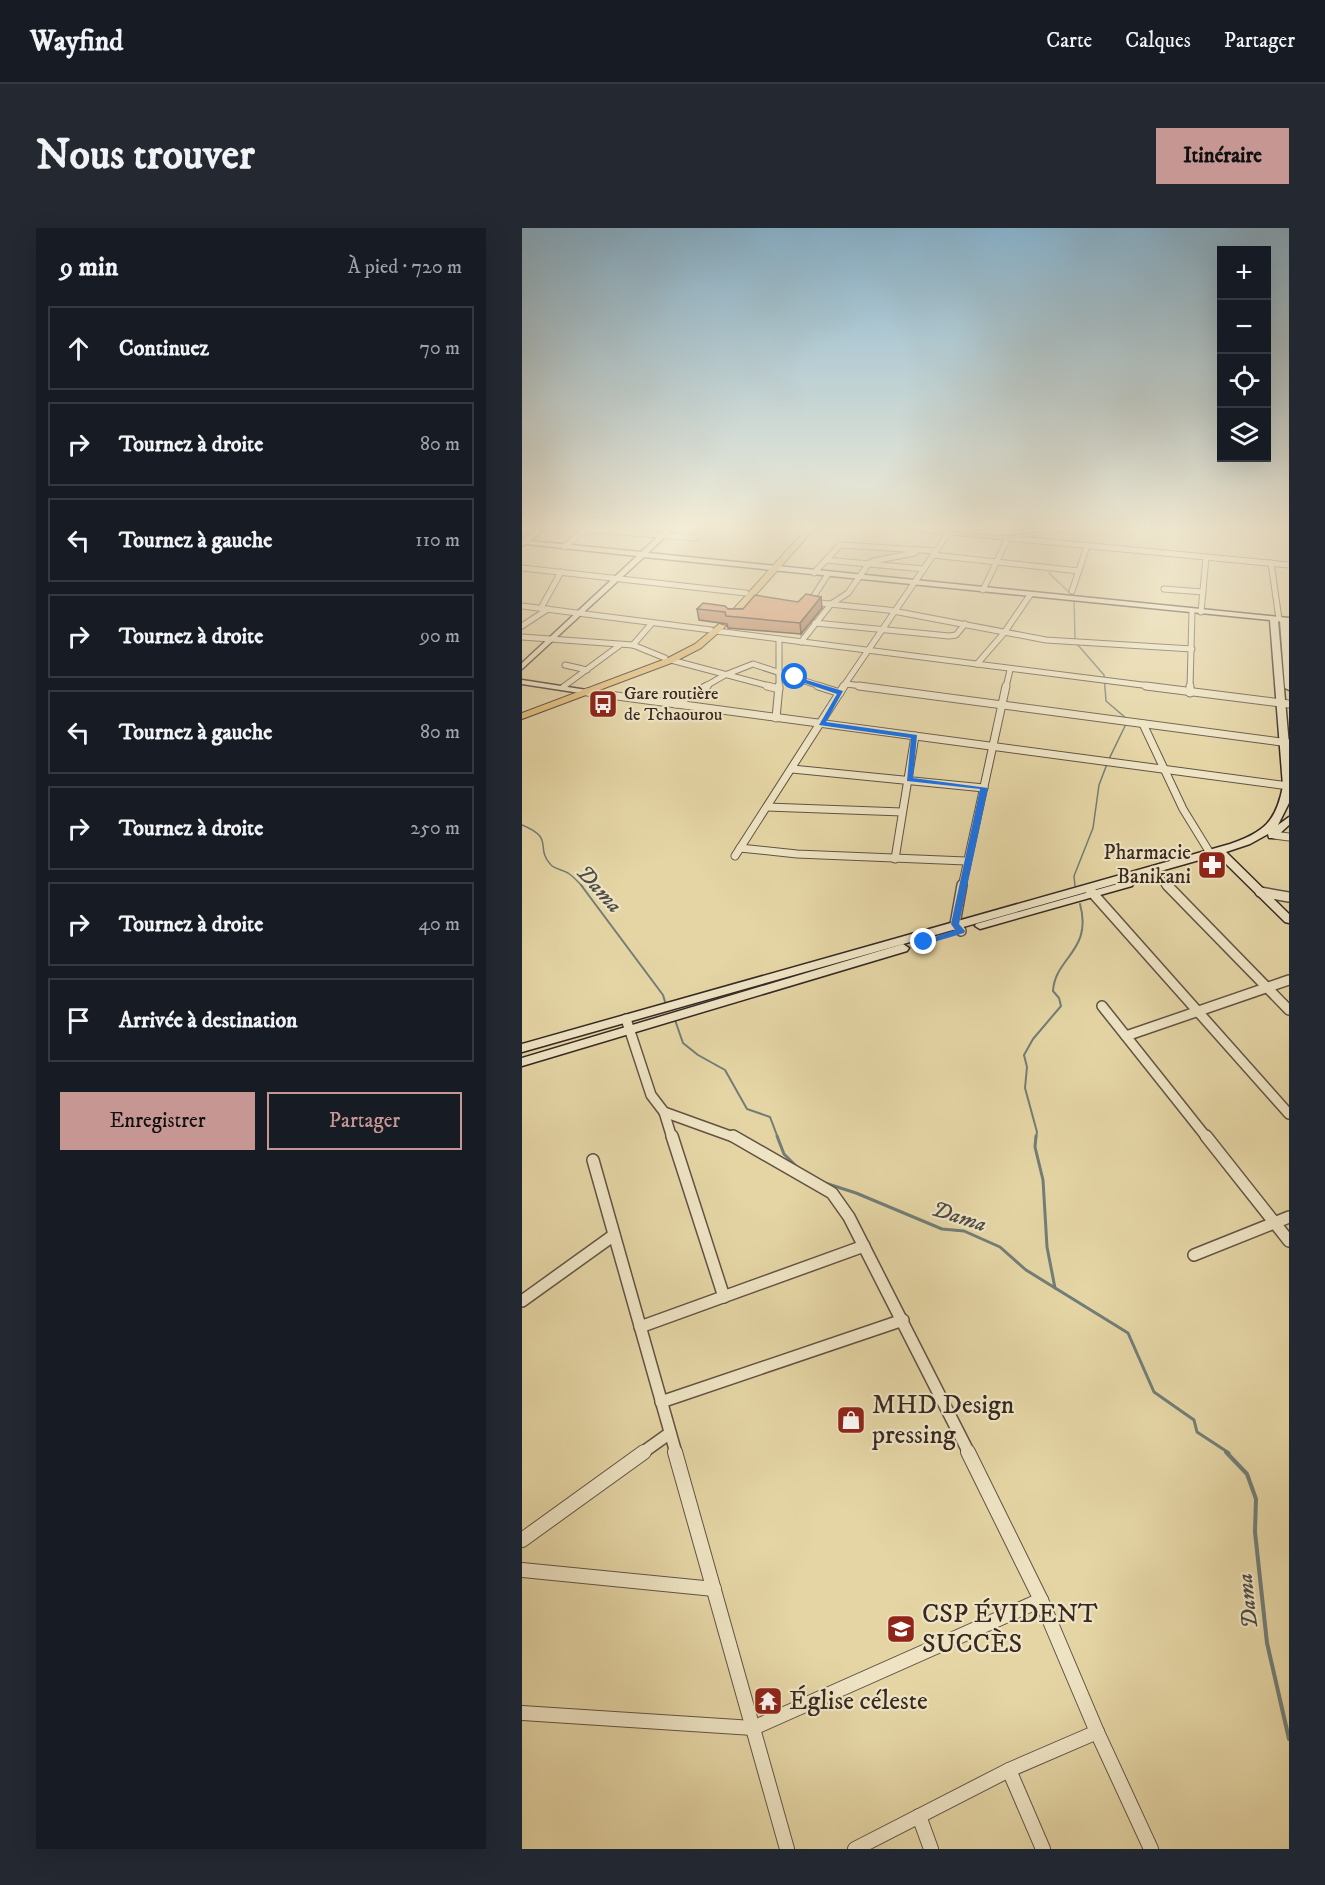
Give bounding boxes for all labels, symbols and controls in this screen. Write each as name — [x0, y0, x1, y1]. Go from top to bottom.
text: Wayfind — [30, 24, 123, 59]
text: Carte — [1046, 28, 1092, 54]
text: Calques — [1125, 28, 1191, 54]
text: Partager — [1224, 28, 1295, 54]
button: Itinéraire — [1156, 128, 1289, 184]
text: Nous trouver — [36, 130, 255, 182]
map controls — [1217, 246, 1271, 462]
button: + — [1217, 246, 1271, 300]
text: 9 min — [60, 251, 118, 284]
text: À pied · 720 m — [348, 255, 462, 280]
button: − — [1217, 300, 1271, 354]
icon: ahead — [62, 332, 95, 365]
text: Continuez — [119, 335, 209, 362]
text: 70 m — [419, 336, 460, 361]
button: locate — [1217, 354, 1271, 408]
button: layers — [1217, 408, 1271, 462]
icon: right — [62, 428, 95, 461]
text: Tournez à droite — [119, 431, 263, 458]
text: 80 m — [420, 432, 460, 457]
icon: left — [62, 524, 95, 557]
text: Tournez à gauche — [119, 527, 272, 554]
text: 110 m — [415, 528, 460, 553]
icon: right — [62, 620, 95, 653]
text: Tournez à droite — [119, 623, 263, 650]
text: 90 m — [420, 624, 460, 649]
route start — [781, 663, 807, 689]
place label: Gare routière de Tchaourou — [624, 683, 723, 726]
bus stop icon: Gare routière de Tchaourou — [587, 688, 619, 720]
icon: left — [62, 716, 95, 749]
text: Tournez à gauche — [119, 719, 272, 746]
text: 80 m — [420, 720, 460, 745]
icon: right — [62, 812, 95, 845]
text: Tournez à droite — [119, 815, 263, 842]
text: 250 m — [410, 816, 460, 841]
place label: Pharmacie Banikani — [1103, 840, 1191, 890]
pharmacy icon: Pharmacie Banikani — [1196, 849, 1228, 881]
water label: Dama — [570, 859, 628, 919]
icon: right — [62, 908, 95, 941]
text: Tournez à droite — [119, 911, 263, 938]
text: 40 m — [418, 912, 460, 937]
route end — [910, 928, 936, 954]
icon: arrive — [62, 1004, 95, 1037]
text: Arrivée à destination — [119, 1007, 298, 1034]
button: Enregistrer — [60, 1092, 255, 1150]
button: Partager — [267, 1092, 462, 1150]
water label: Dama — [928, 1196, 990, 1238]
place label: MHD Design pressing — [871, 1389, 1015, 1452]
shop icon: MHD Design pressing — [835, 1404, 867, 1436]
water label: Dama — [1232, 1572, 1264, 1630]
place label: CSP ÉVIDENT SUCCÈS — [922, 1598, 1098, 1661]
school or university icon: CSP ÉVIDENT SUCCÈS — [885, 1613, 917, 1645]
temple icon: Église céleste — [752, 1685, 784, 1717]
place label: Église céleste — [789, 1685, 928, 1718]

